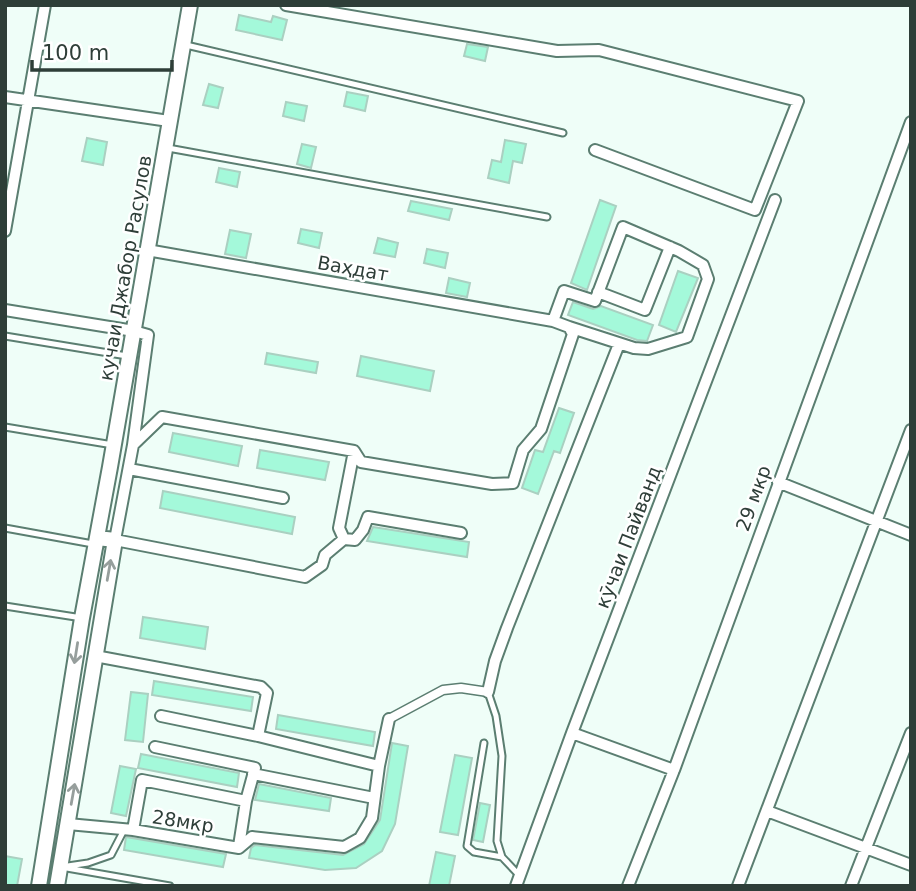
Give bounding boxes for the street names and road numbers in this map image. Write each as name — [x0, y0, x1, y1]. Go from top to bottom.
street label: кучаи Джабор Расулов — [94, 153, 156, 383]
street label: Ваҳдат — [316, 251, 390, 285]
street label: 29 мкр — [731, 462, 775, 534]
street label: кӯчаи Пайванд — [591, 463, 665, 611]
street label: 28мкр — [151, 805, 215, 837]

